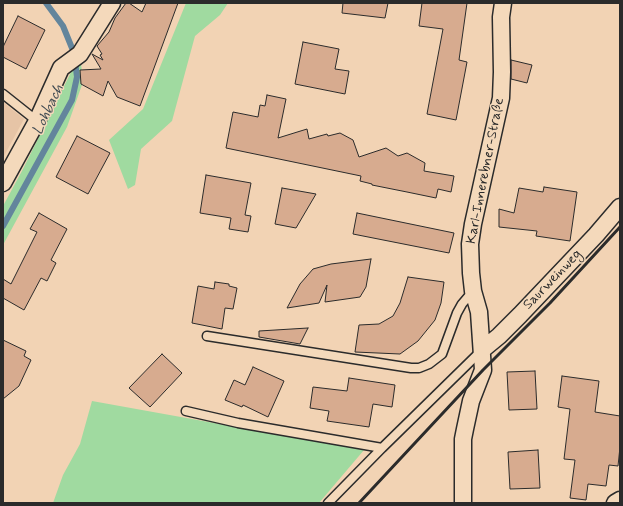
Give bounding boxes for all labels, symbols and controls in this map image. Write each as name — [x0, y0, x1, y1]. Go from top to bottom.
water label: Lohbach — [30, 82, 68, 138]
street label: Karl-Innerebner-Straße — [464, 96, 508, 246]
street label: Saurweinweg — [520, 246, 586, 314]

